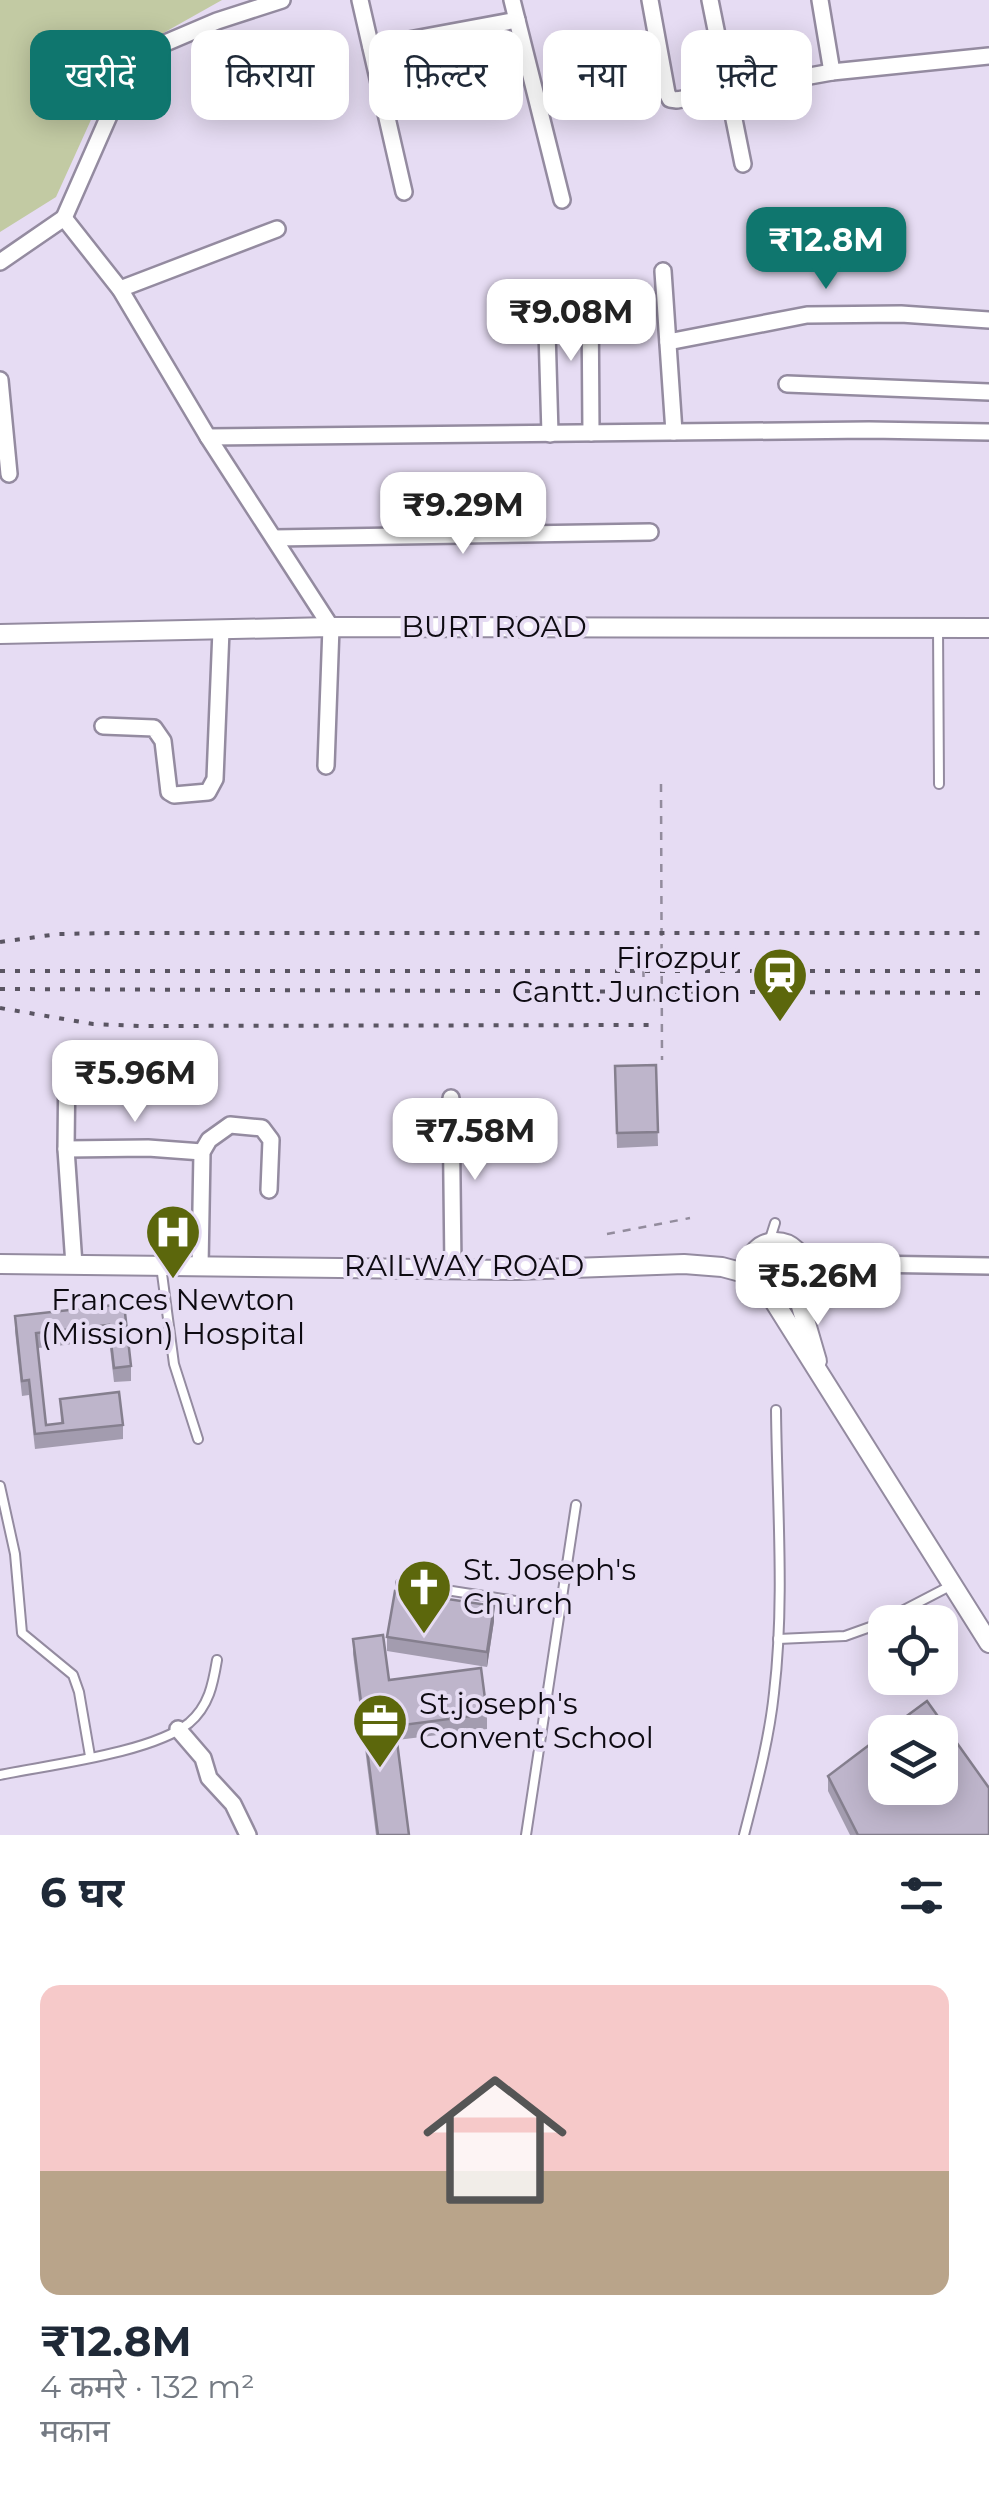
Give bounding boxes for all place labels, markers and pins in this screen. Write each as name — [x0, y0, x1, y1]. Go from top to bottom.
pin: ₹12.8M — [745, 207, 907, 292]
pin: ₹9.08M — [490, 279, 652, 364]
pin: ₹9.29M — [382, 472, 544, 557]
place label: Firozpur Cantt. Junction — [512, 939, 741, 1010]
station icon: Firozpur Cantt. Junction — [750, 945, 810, 1024]
pin: ₹5.96M — [54, 1040, 216, 1125]
pin: ₹7.58M — [394, 1098, 556, 1183]
hospital icon: Frances Newton (Mission) Hospital — [143, 1202, 203, 1281]
pin: ₹5.26M — [737, 1243, 899, 1328]
place label: Frances Newton (Mission) Hospital — [41, 1281, 305, 1352]
place label: St. Joseph's Church — [463, 1551, 636, 1622]
church icon: St. Joseph's Church — [394, 1557, 454, 1636]
place label: St.joseph's Convent School — [419, 1685, 654, 1756]
office icon: St.joseph's Convent School — [350, 1691, 410, 1770]

